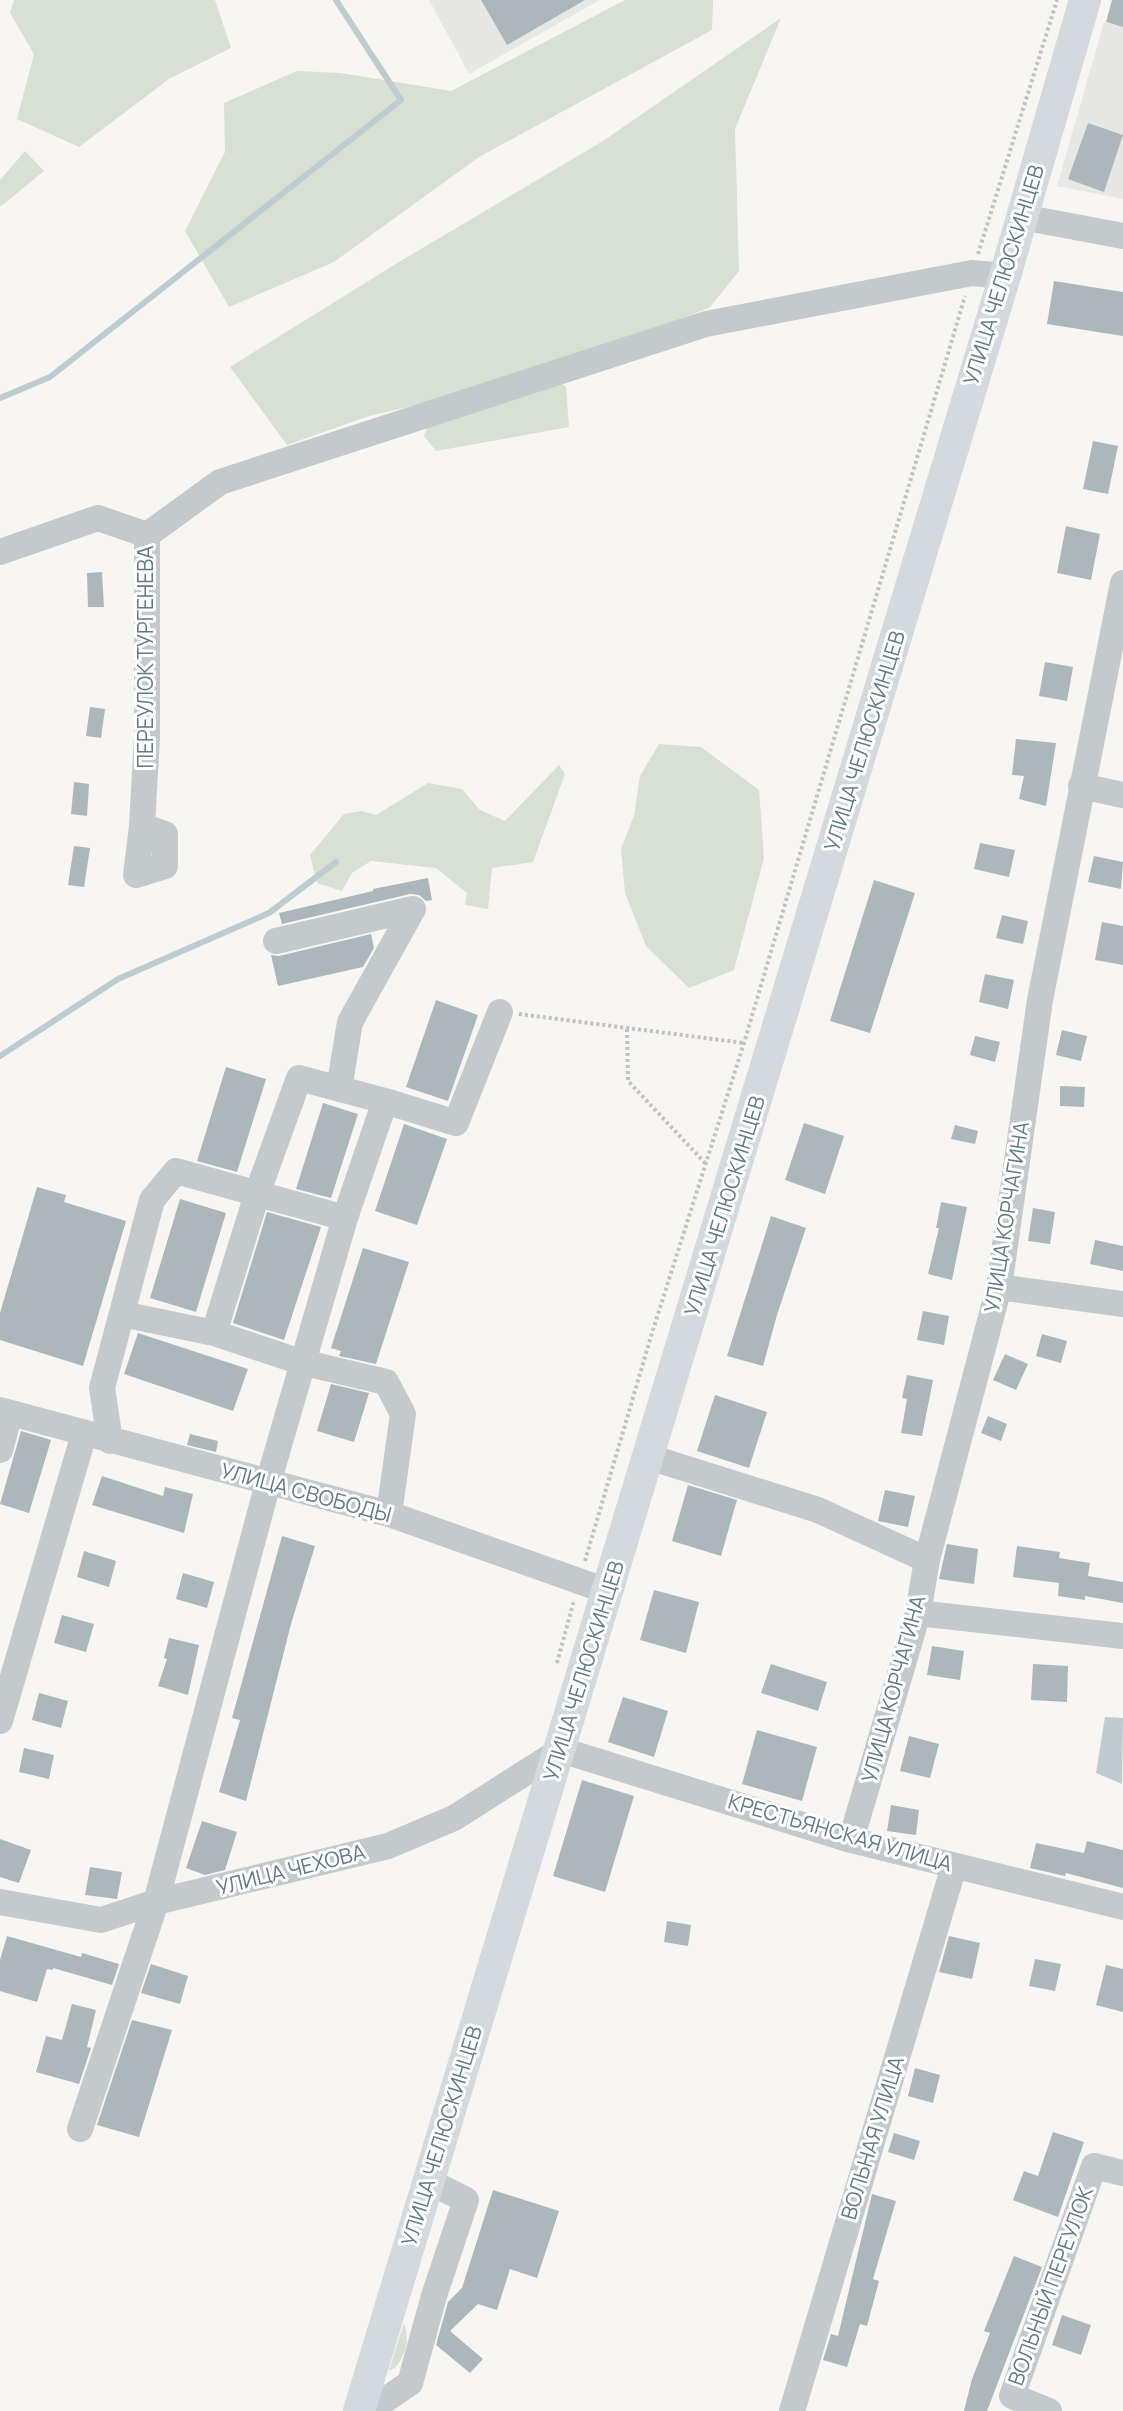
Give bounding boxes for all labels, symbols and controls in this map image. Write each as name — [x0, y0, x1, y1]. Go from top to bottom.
street label: УЛИЦА ЧЕЛЮСКИНЦЕВ — [956, 161, 1050, 388]
street label: ПЕРЕУЛОК ТУРГЕНЕВА — [131, 546, 159, 768]
street label: УЛИЦА ЧЕЛЮСКИНЦЕВ — [817, 627, 911, 854]
street label: УЛИЦА ЧЕЛЮСКИНЦЕВ — [677, 1092, 771, 1319]
street label: УЛИЦА КОРЧАГИНА — [977, 1119, 1035, 1314]
street label: УЛИЦА СВОБОДЫ — [218, 1456, 395, 1528]
street label: УЛИЦА ЧЕЛЮСКИНЦЕВ — [536, 1557, 630, 1784]
street label: УЛИЦА КОРЧАГИНА — [855, 1592, 932, 1786]
street label: КРЕСТЬЯНСКАЯ УЛИЦА — [725, 1787, 956, 1877]
street label: УЛИЦА ЧЕХОВА — [214, 1837, 368, 1901]
street label: УЛИЦА ЧЕЛЮСКИНЦЕВ — [394, 2022, 488, 2249]
street label: ВОЛЬНАЯ УЛИЦА — [834, 2053, 910, 2223]
street label: ВОЛЬНЫЙ ПЕРЕУЛОК — [1001, 2182, 1099, 2389]

